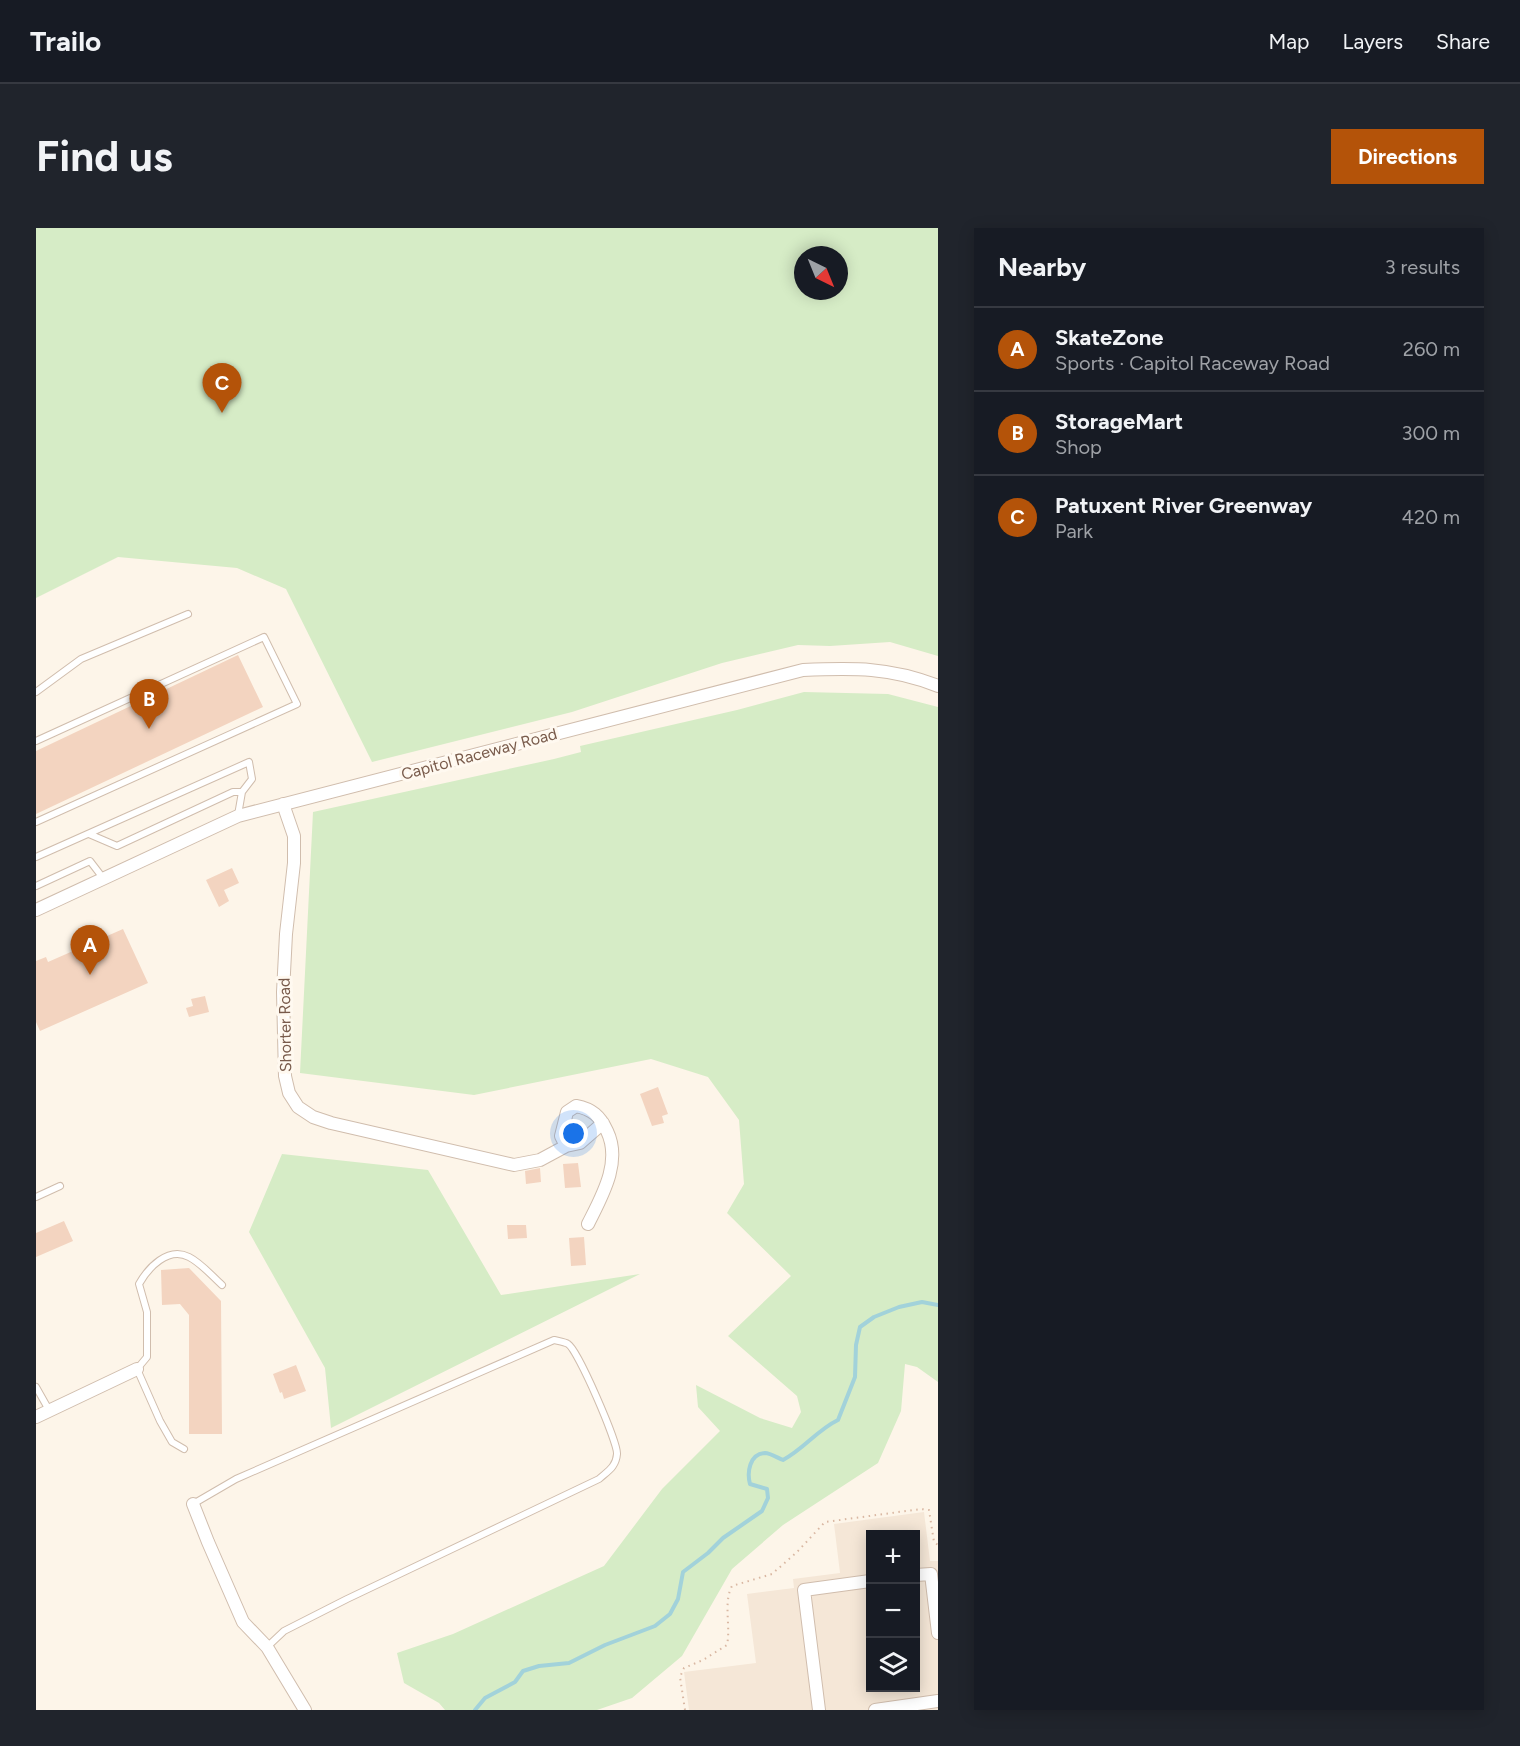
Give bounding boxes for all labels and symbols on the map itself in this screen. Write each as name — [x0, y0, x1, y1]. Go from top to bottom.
north arrow — [794, 246, 848, 300]
pin: C — [202, 364, 242, 413]
pin: B — [130, 680, 168, 729]
street label: Capitol Raceway Road — [399, 724, 559, 784]
pin: A — [70, 926, 110, 975]
street label: Shorter Road — [275, 978, 295, 1072]
your location — [559, 1119, 588, 1148]

